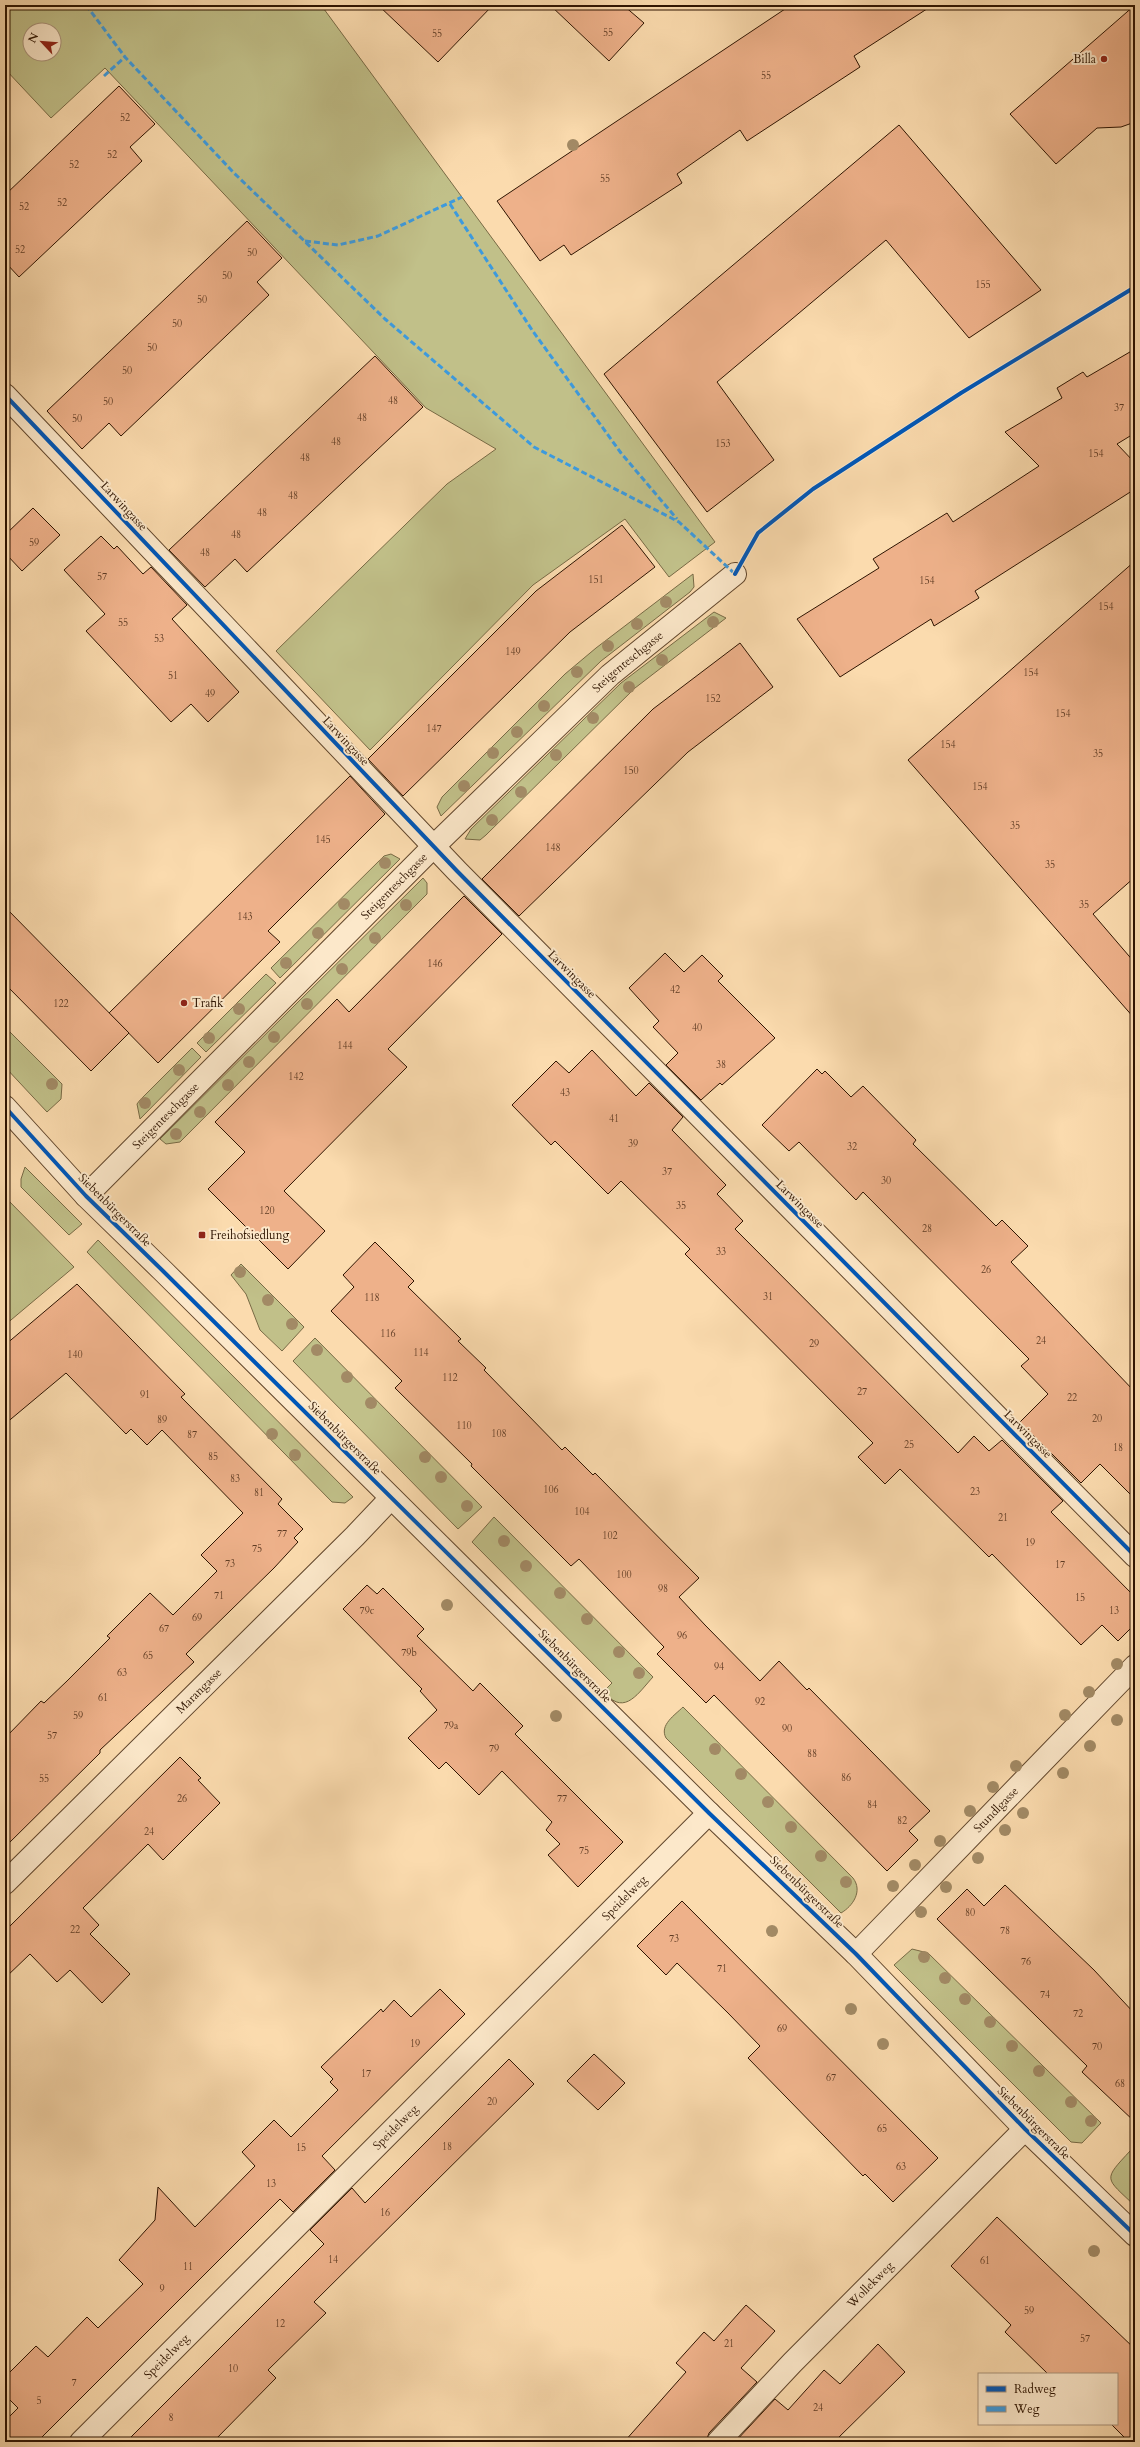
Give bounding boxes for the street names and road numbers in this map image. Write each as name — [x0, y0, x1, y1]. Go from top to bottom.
street label: Larwingasse — [97, 478, 151, 534]
street label: Steigenteschgasse — [589, 627, 667, 696]
street label: Larwingasse — [319, 713, 373, 769]
street label: Steigenteschgasse — [357, 849, 431, 923]
street label: Larwingasse — [544, 946, 600, 1002]
street label: Steigenteschgasse — [129, 1079, 203, 1153]
street label: Siebenbürgerstraße — [75, 1170, 155, 1250]
street label: Larwingasse — [772, 1176, 828, 1232]
street label: Siebenbürgerstraße — [305, 1398, 385, 1478]
street label: Larwingasse — [1000, 1406, 1056, 1462]
street label: Siebenbürgerstraße — [535, 1626, 615, 1706]
street label: Marangasse — [173, 1665, 225, 1717]
street label: Stundlgasse — [970, 1783, 1022, 1836]
street label: Siebenbürgerstraße — [766, 1852, 848, 1932]
street label: Speidelweg — [598, 1871, 651, 1924]
street label: Siebenbürgerstraße — [994, 2083, 1074, 2163]
street label: Speidelweg — [369, 2101, 422, 2153]
street label: Wollekweg — [843, 2258, 897, 2312]
street label: Speidelweg — [140, 2330, 193, 2383]

